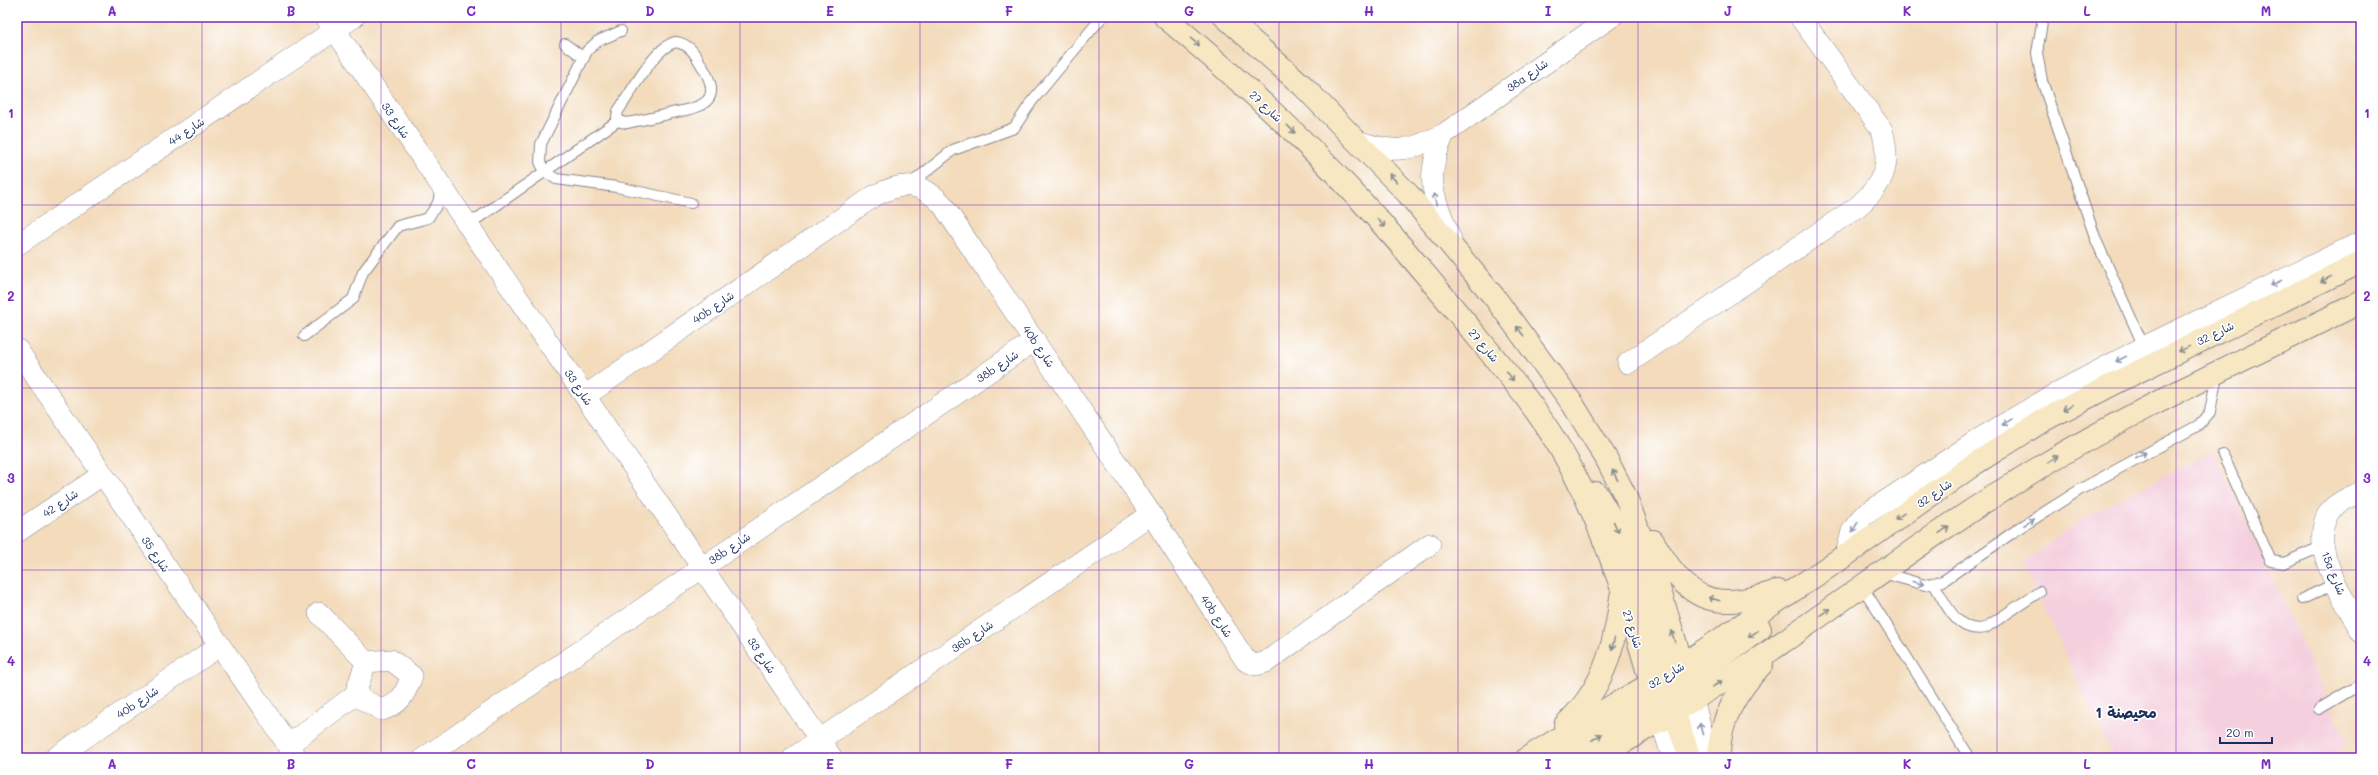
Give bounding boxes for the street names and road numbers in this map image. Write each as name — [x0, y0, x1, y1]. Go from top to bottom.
street label: 38a شارع — [1503, 55, 1552, 96]
street label: شارع 27 — [1245, 87, 1286, 126]
street label: شارع 33 — [377, 99, 413, 142]
street label: شارع 44 — [165, 114, 208, 150]
street label: 40b شارع — [689, 287, 738, 328]
street label: شارع 32 — [2194, 318, 2237, 350]
street label: 40b شارع — [1018, 322, 1059, 371]
street label: شارع 27 — [1464, 325, 1502, 366]
street label: 38b شارع — [973, 347, 1022, 387]
street label: شارع 33 — [560, 366, 596, 409]
street label: شارع 32 — [1913, 475, 1956, 512]
street label: شارع 42 — [39, 486, 82, 522]
street label: 38b شارع — [705, 529, 754, 569]
street label: شارع 35 — [137, 533, 173, 576]
street label: 15a شارع — [2317, 549, 2349, 598]
street label: 40b شارع — [1196, 592, 1236, 641]
street label: شارع 27 — [1618, 608, 1646, 651]
street label: 36b شارع — [948, 617, 997, 657]
street label: شارع 33 — [743, 634, 779, 677]
street label: شارع 32 — [1645, 658, 1688, 693]
street label: 40b شارع — [113, 682, 162, 723]

